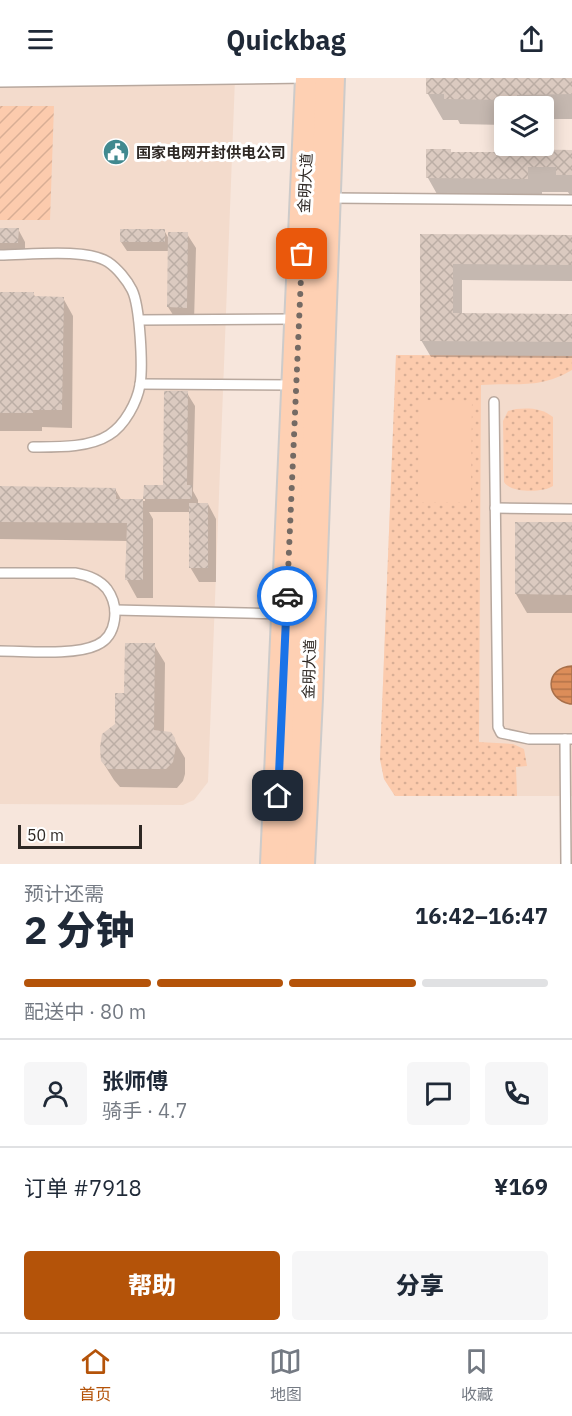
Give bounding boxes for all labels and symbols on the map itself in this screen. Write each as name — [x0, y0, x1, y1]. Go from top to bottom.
public building icon: 国家电网开封供电公司 — [101, 137, 131, 167]
place label: 国家电网开封供电公司 — [136, 143, 286, 162]
street label: 金明大道 — [294, 153, 316, 213]
pin — [276, 228, 327, 279]
courier — [257, 566, 317, 626]
street label: 金明大道 — [298, 639, 320, 699]
pin — [252, 770, 303, 821]
scale bar — [18, 822, 142, 850]

